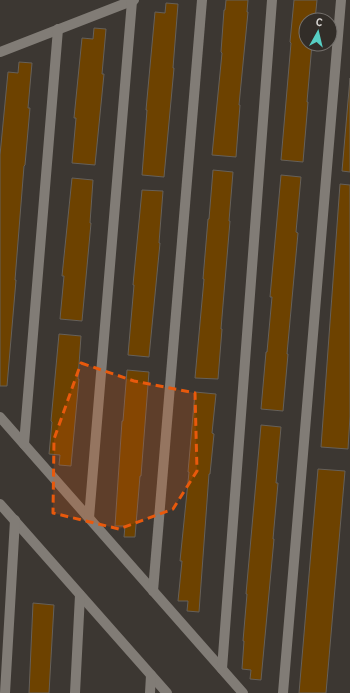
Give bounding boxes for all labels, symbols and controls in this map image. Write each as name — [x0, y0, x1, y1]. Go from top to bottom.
north arrow — [298, 12, 338, 52]
text: С — [315, 16, 324, 31]

